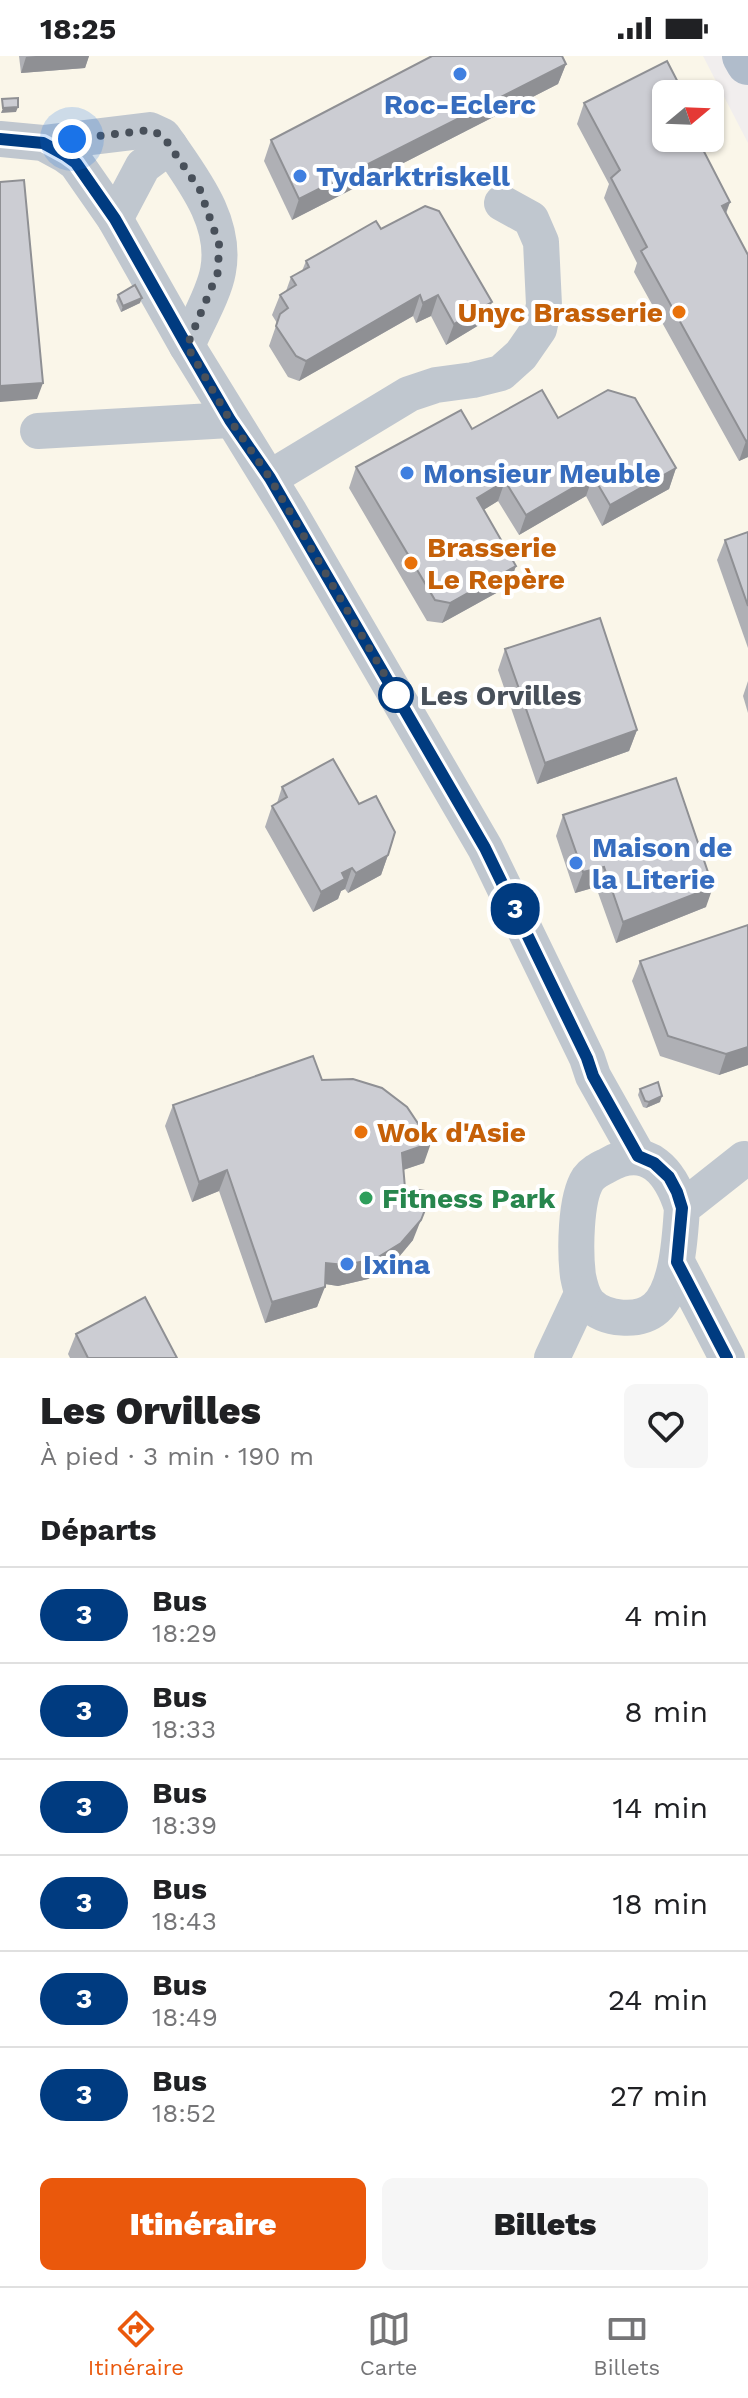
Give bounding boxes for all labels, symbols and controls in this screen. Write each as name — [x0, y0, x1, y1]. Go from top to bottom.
text: 18:25 — [40, 11, 116, 46]
marker: Roc-Eclerc — [451, 65, 469, 83]
north arrow — [652, 80, 724, 152]
map controls — [652, 80, 724, 152]
place label: Roc-Eclerc — [384, 88, 536, 121]
your location — [52, 119, 92, 159]
place label: Tydarktriskell — [316, 160, 511, 193]
marker: Tydarktriskell — [291, 167, 309, 185]
place label: Unyc Brasserie — [457, 296, 663, 329]
marker: Unyc Brasserie — [670, 303, 688, 321]
place label: Monsieur Meuble — [423, 457, 661, 490]
marker: Monsieur Meuble — [398, 464, 416, 482]
place label: Brasserie Le Repère — [427, 531, 565, 596]
marker: Brasserie Le Repère — [402, 554, 420, 572]
marker: Les Orvilles — [379, 678, 413, 712]
place label: Les Orvilles — [420, 679, 582, 712]
place label: Maison de la Literie — [592, 831, 733, 896]
marker: Maison de la Literie — [567, 854, 585, 872]
line badge: 3 — [489, 883, 541, 935]
text: 3 — [507, 892, 523, 925]
place label: Wok d'Asie — [377, 1116, 526, 1149]
marker: Wok d'Asie — [352, 1123, 370, 1141]
place label: Fitness Park — [382, 1182, 556, 1215]
marker: Fitness Park — [357, 1189, 375, 1207]
place label: Ixina — [363, 1248, 431, 1281]
marker: Ixina — [338, 1255, 356, 1273]
button: heart — [624, 1384, 708, 1468]
text: Les Orvilles — [40, 1389, 261, 1433]
text: À pied · 3 min · 190 m — [40, 1441, 314, 1471]
text: Départs — [40, 1512, 157, 1547]
text: Bus — [152, 1583, 207, 1618]
text: 3 — [76, 1598, 92, 1631]
text: 4 min — [624, 1598, 708, 1633]
text: 18:29 — [152, 1618, 217, 1648]
text: Bus — [152, 1679, 207, 1714]
text: 3 — [76, 1694, 92, 1727]
text: 8 min — [624, 1694, 708, 1729]
text: 18:33 — [152, 1714, 216, 1744]
text: Bus — [152, 1775, 207, 1810]
text: 3 — [76, 1790, 92, 1823]
text: 14 min — [613, 1790, 708, 1825]
text: 18:39 — [152, 1810, 217, 1840]
text: Bus — [152, 1871, 207, 1906]
text: 3 — [76, 1886, 92, 1919]
text: 18 min — [612, 1886, 708, 1921]
text: 18:43 — [152, 1906, 217, 1936]
text: Bus — [152, 1967, 207, 2002]
text: 3 — [76, 1982, 92, 2015]
text: 24 min — [608, 1982, 708, 2017]
text: 18:49 — [152, 2002, 218, 2032]
text: Bus — [152, 2063, 207, 2098]
text: 3 — [76, 2078, 92, 2111]
text: 27 min — [610, 2078, 708, 2113]
text: 18:52 — [152, 2098, 216, 2128]
button: Itinéraire — [40, 2178, 366, 2270]
button: Billets — [382, 2178, 708, 2270]
tab: Itinéraire — [88, 2307, 184, 2380]
tab: Carte — [360, 2307, 418, 2380]
tab: Billets — [593, 2307, 660, 2380]

